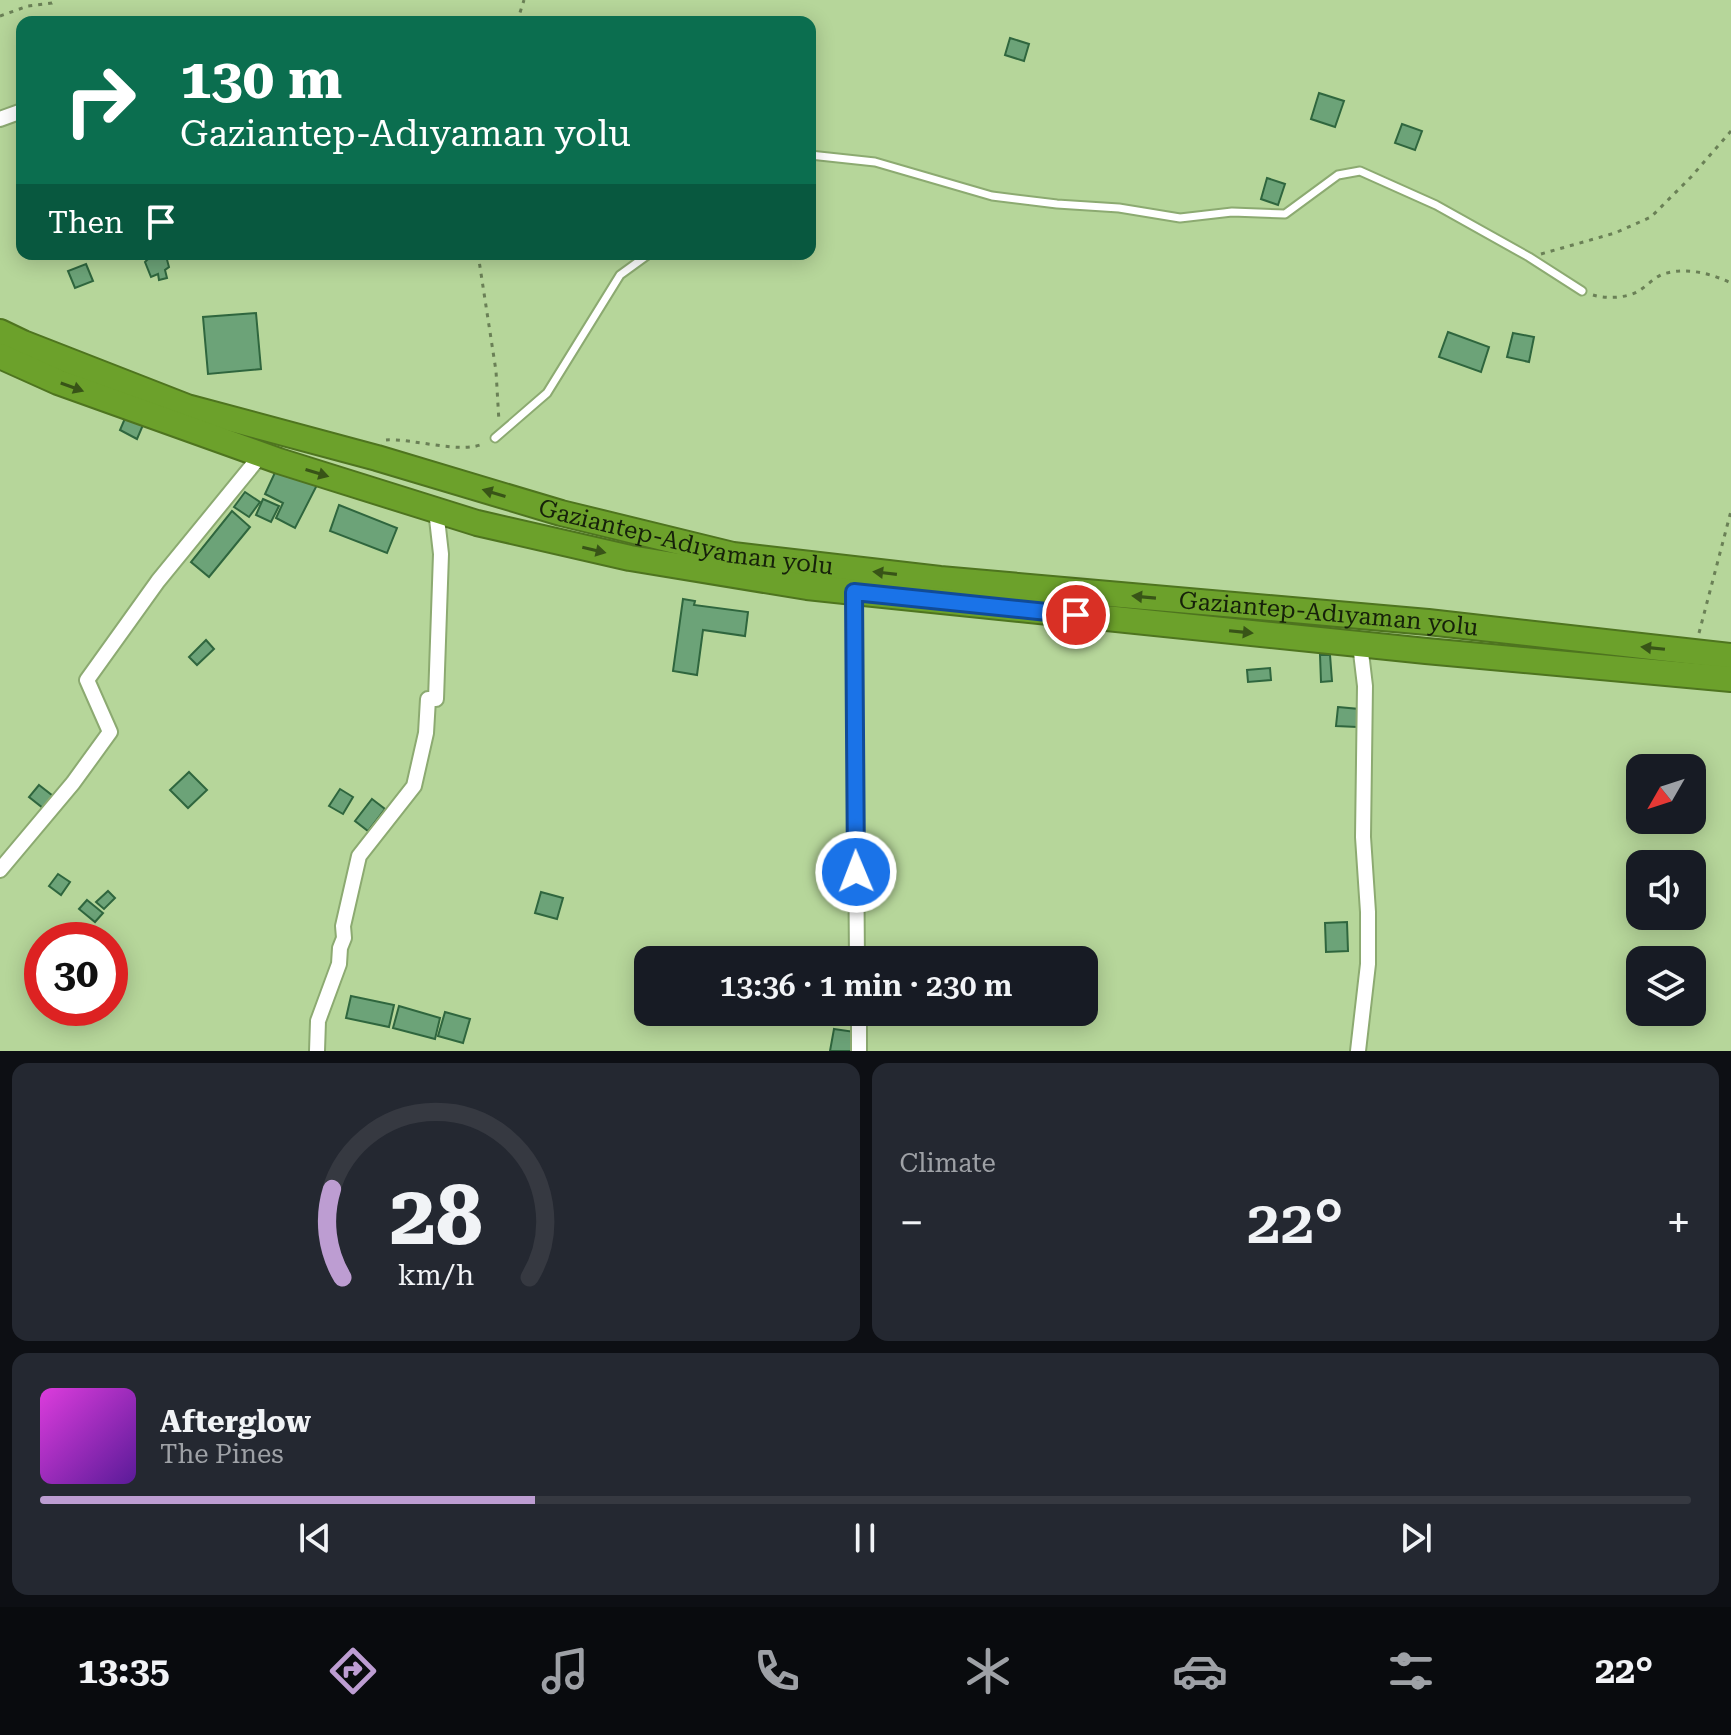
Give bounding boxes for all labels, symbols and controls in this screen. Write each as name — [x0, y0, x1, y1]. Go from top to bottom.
text: 130 m — [180, 46, 342, 112]
icon: right — [48, 48, 152, 152]
text: Gaziantep-Adıyaman yolu — [180, 113, 631, 155]
icon: arrive — [139, 200, 183, 244]
text: Then — [48, 205, 123, 240]
one-way arrow — [60, 381, 84, 394]
one-way arrow — [305, 467, 329, 480]
one-way arrow — [482, 486, 506, 499]
street label: Gaziantep-Adıyaman yolu — [535, 493, 835, 581]
one-way arrow — [582, 544, 607, 557]
one-way arrow — [872, 566, 897, 579]
pin — [1042, 581, 1110, 649]
street label: Gaziantep-Adıyaman yolu — [1178, 586, 1480, 642]
one-way arrow — [1131, 590, 1156, 603]
icon: arrive — [1054, 593, 1098, 637]
one-way arrow — [1229, 625, 1254, 638]
one-way arrow — [1640, 641, 1665, 654]
north arrow — [1626, 754, 1706, 834]
map controls — [1626, 754, 1706, 1026]
position arrow — [814, 830, 898, 914]
button: sound — [1626, 850, 1706, 930]
speed limit sign: 30 — [24, 922, 128, 1026]
button: layers — [1626, 946, 1706, 1026]
text: 13:36 · 1 min · 230 m — [720, 968, 1012, 1003]
text: Climate — [900, 1148, 996, 1178]
text: 28 — [389, 1167, 482, 1264]
text: 22° — [1247, 1187, 1344, 1258]
text: − — [900, 1197, 924, 1249]
text: + — [1666, 1197, 1691, 1249]
text: km/h — [397, 1258, 474, 1292]
text: Afterglow — [160, 1404, 311, 1439]
text: The Pines — [160, 1439, 284, 1469]
icon: previous — [293, 1516, 337, 1560]
icon: pause — [843, 1516, 887, 1560]
icon: next — [1394, 1516, 1438, 1560]
icon: directions — [325, 1643, 381, 1699]
icon: music — [537, 1643, 593, 1699]
icon: phone — [749, 1643, 805, 1699]
icon: climate — [960, 1643, 1016, 1699]
icon: car — [1172, 1643, 1228, 1699]
icon: filters — [1383, 1643, 1439, 1699]
text: 13:35 — [78, 1650, 170, 1692]
text: 22° — [1595, 1650, 1653, 1692]

